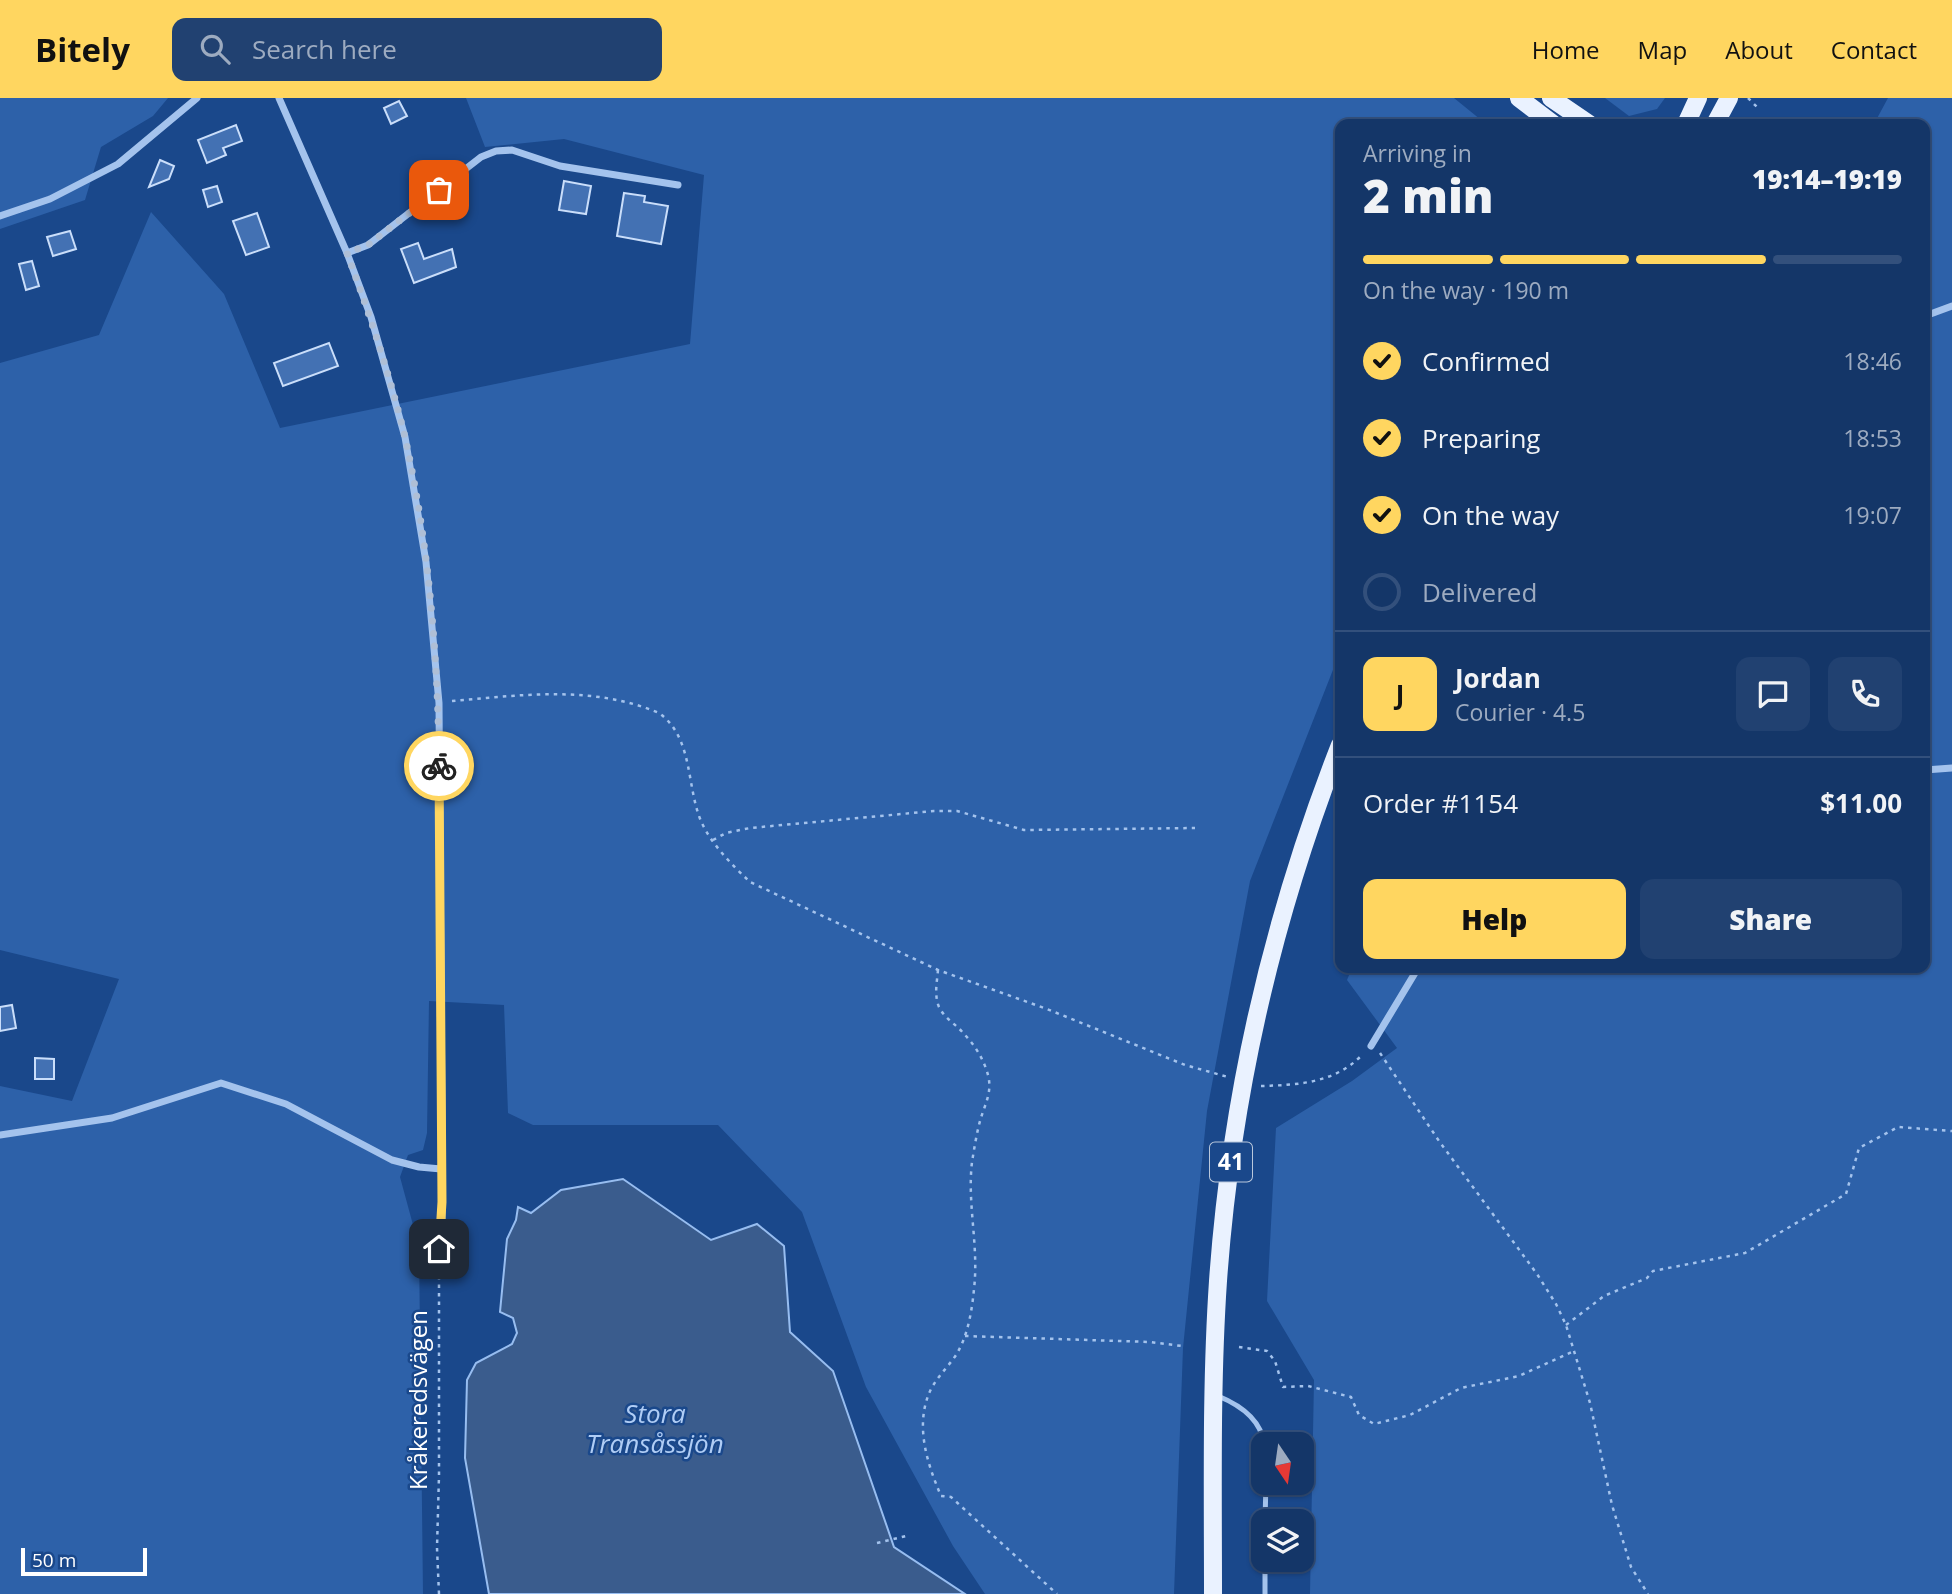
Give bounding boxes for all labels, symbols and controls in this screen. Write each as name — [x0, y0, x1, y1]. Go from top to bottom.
search box — [172, 18, 662, 81]
text: Bitely — [35, 27, 130, 72]
icon: search — [196, 30, 234, 68]
text: Search here — [252, 31, 397, 67]
text: Home — [1532, 33, 1600, 66]
text: Map — [1638, 33, 1687, 66]
text: About — [1725, 33, 1793, 66]
text: Contact — [1831, 33, 1917, 66]
text: Arriving in — [1363, 137, 1472, 169]
pin — [409, 160, 469, 220]
text: 19:14–19:19 — [1752, 161, 1902, 197]
text: 2 min — [1363, 164, 1494, 226]
icon: bag — [420, 171, 458, 209]
text: On the way · 190 m — [1363, 274, 1569, 306]
icon: check — [1363, 342, 1401, 380]
text: Confirmed — [1422, 343, 1550, 379]
text: 18:46 — [1843, 345, 1902, 377]
icon: check — [1363, 419, 1401, 457]
text: Preparing — [1422, 420, 1540, 456]
text: 18:53 — [1843, 422, 1902, 454]
icon: check — [1363, 496, 1401, 534]
text: On the way — [1422, 497, 1559, 533]
text: 19:07 — [1843, 499, 1902, 531]
text: Delivered — [1422, 574, 1537, 610]
button: chat — [1736, 657, 1810, 731]
button: phone — [1828, 657, 1902, 731]
text: Jordan — [1455, 660, 1541, 696]
text: J — [1396, 676, 1404, 712]
text: Courier · 4.5 — [1455, 696, 1585, 728]
courier — [404, 731, 474, 801]
icon: bike — [420, 747, 458, 785]
text: Order #1154 — [1363, 785, 1518, 821]
text: $11.00 — [1820, 785, 1902, 821]
button: Help — [1363, 879, 1626, 959]
button: Share — [1640, 879, 1902, 959]
road number: 41 — [1210, 1142, 1252, 1182]
pin — [409, 1219, 469, 1279]
icon: home — [420, 1230, 458, 1268]
street label: Kråkeredsvägen — [401, 1310, 434, 1490]
water label: Stora Transåssjön — [586, 1395, 724, 1461]
north arrow — [1251, 1432, 1314, 1494]
map controls — [1251, 1432, 1314, 1572]
button: layers — [1251, 1509, 1314, 1572]
scale bar — [21, 1545, 147, 1577]
text: 50 m — [32, 1547, 76, 1573]

